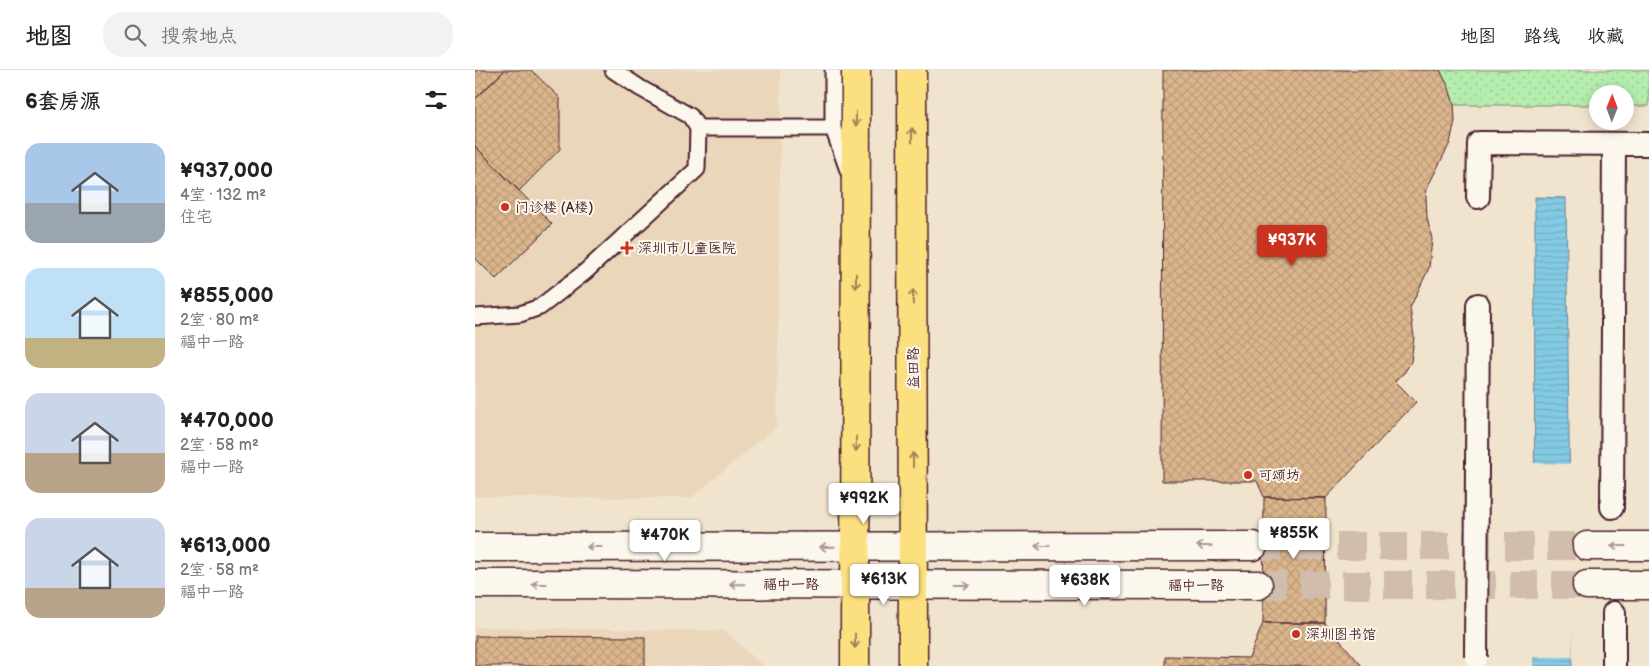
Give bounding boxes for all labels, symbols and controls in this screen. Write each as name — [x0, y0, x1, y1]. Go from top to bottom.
search box — [103, 12, 453, 57]
icon: search — [121, 21, 149, 49]
text: 地图 — [25, 22, 73, 51]
text: 搜索地点 — [161, 25, 237, 48]
text: 地图 — [1460, 26, 1496, 47]
text: 路线 — [1524, 26, 1560, 47]
text: 收藏 — [1588, 26, 1624, 47]
north arrow — [1589, 85, 1634, 130]
map controls — [1589, 85, 1634, 130]
icon: filters — [422, 86, 450, 114]
text: 6套房源 — [25, 89, 101, 114]
one-way arrow — [851, 110, 861, 126]
one-way arrow — [907, 127, 917, 144]
text: ¥937,000 — [180, 158, 273, 183]
icon: home — [65, 163, 125, 223]
text: 4室 · 132 m² — [180, 186, 266, 205]
place label: 门诊楼 (A楼) — [515, 199, 594, 216]
marker: 门诊楼 (A楼) — [499, 201, 511, 213]
text: 住宅 — [180, 208, 212, 227]
pin: ¥937K — [1257, 224, 1327, 267]
text: ¥937K — [1268, 231, 1316, 250]
place label: 深圳市儿童医院 — [638, 240, 736, 257]
marker: 深圳市儿童医院 — [620, 241, 634, 255]
one-way arrow — [851, 272, 861, 289]
text: ¥855,000 — [180, 283, 274, 308]
icon: home — [65, 288, 125, 348]
one-way arrow — [908, 290, 918, 306]
text: 2室 · 80 m² — [180, 311, 259, 330]
text: 福中一路 — [180, 333, 244, 352]
street label: 益田路 — [905, 347, 922, 389]
text: ¥470,000 — [180, 408, 274, 433]
icon: home — [65, 413, 125, 473]
one-way arrow — [851, 435, 861, 451]
text: 2室 · 58 m² — [180, 436, 259, 455]
one-way arrow — [908, 452, 918, 468]
text: 福中一路 — [180, 458, 244, 477]
place label: 可颂坊 — [1258, 467, 1300, 484]
marker: 可颂坊 — [1242, 469, 1254, 481]
pin: ¥992K — [829, 482, 899, 525]
text: ¥992K — [839, 489, 889, 508]
pin: ¥855K — [1259, 518, 1329, 560]
pin: ¥470K — [630, 520, 700, 562]
text: ¥855K — [1270, 524, 1318, 543]
text: ¥470K — [641, 526, 689, 545]
text: ¥613,000 — [180, 533, 271, 558]
icon: home — [65, 538, 125, 598]
one-way arrow — [1034, 541, 1050, 551]
one-way arrow — [1197, 541, 1213, 551]
one-way arrow — [1610, 541, 1626, 551]
one-way arrow — [819, 542, 836, 552]
one-way arrow — [587, 543, 603, 552]
text: 2室 · 58 m² — [180, 561, 259, 580]
pin: ¥613K — [849, 564, 919, 606]
pin: ¥638K — [1050, 564, 1120, 607]
text: ¥613K — [861, 570, 907, 589]
text: ¥638K — [1060, 571, 1110, 590]
street label: 福中一路 — [763, 576, 819, 593]
street label: 福中一路 — [1168, 577, 1224, 594]
one-way arrow — [532, 579, 548, 589]
one-way arrow — [729, 579, 745, 588]
one-way arrow — [953, 580, 969, 590]
text: 福中一路 — [180, 583, 244, 602]
place label: 深圳图书馆 — [1306, 626, 1376, 643]
marker: 深圳图书馆 — [1290, 628, 1302, 640]
one-way arrow — [850, 632, 860, 649]

